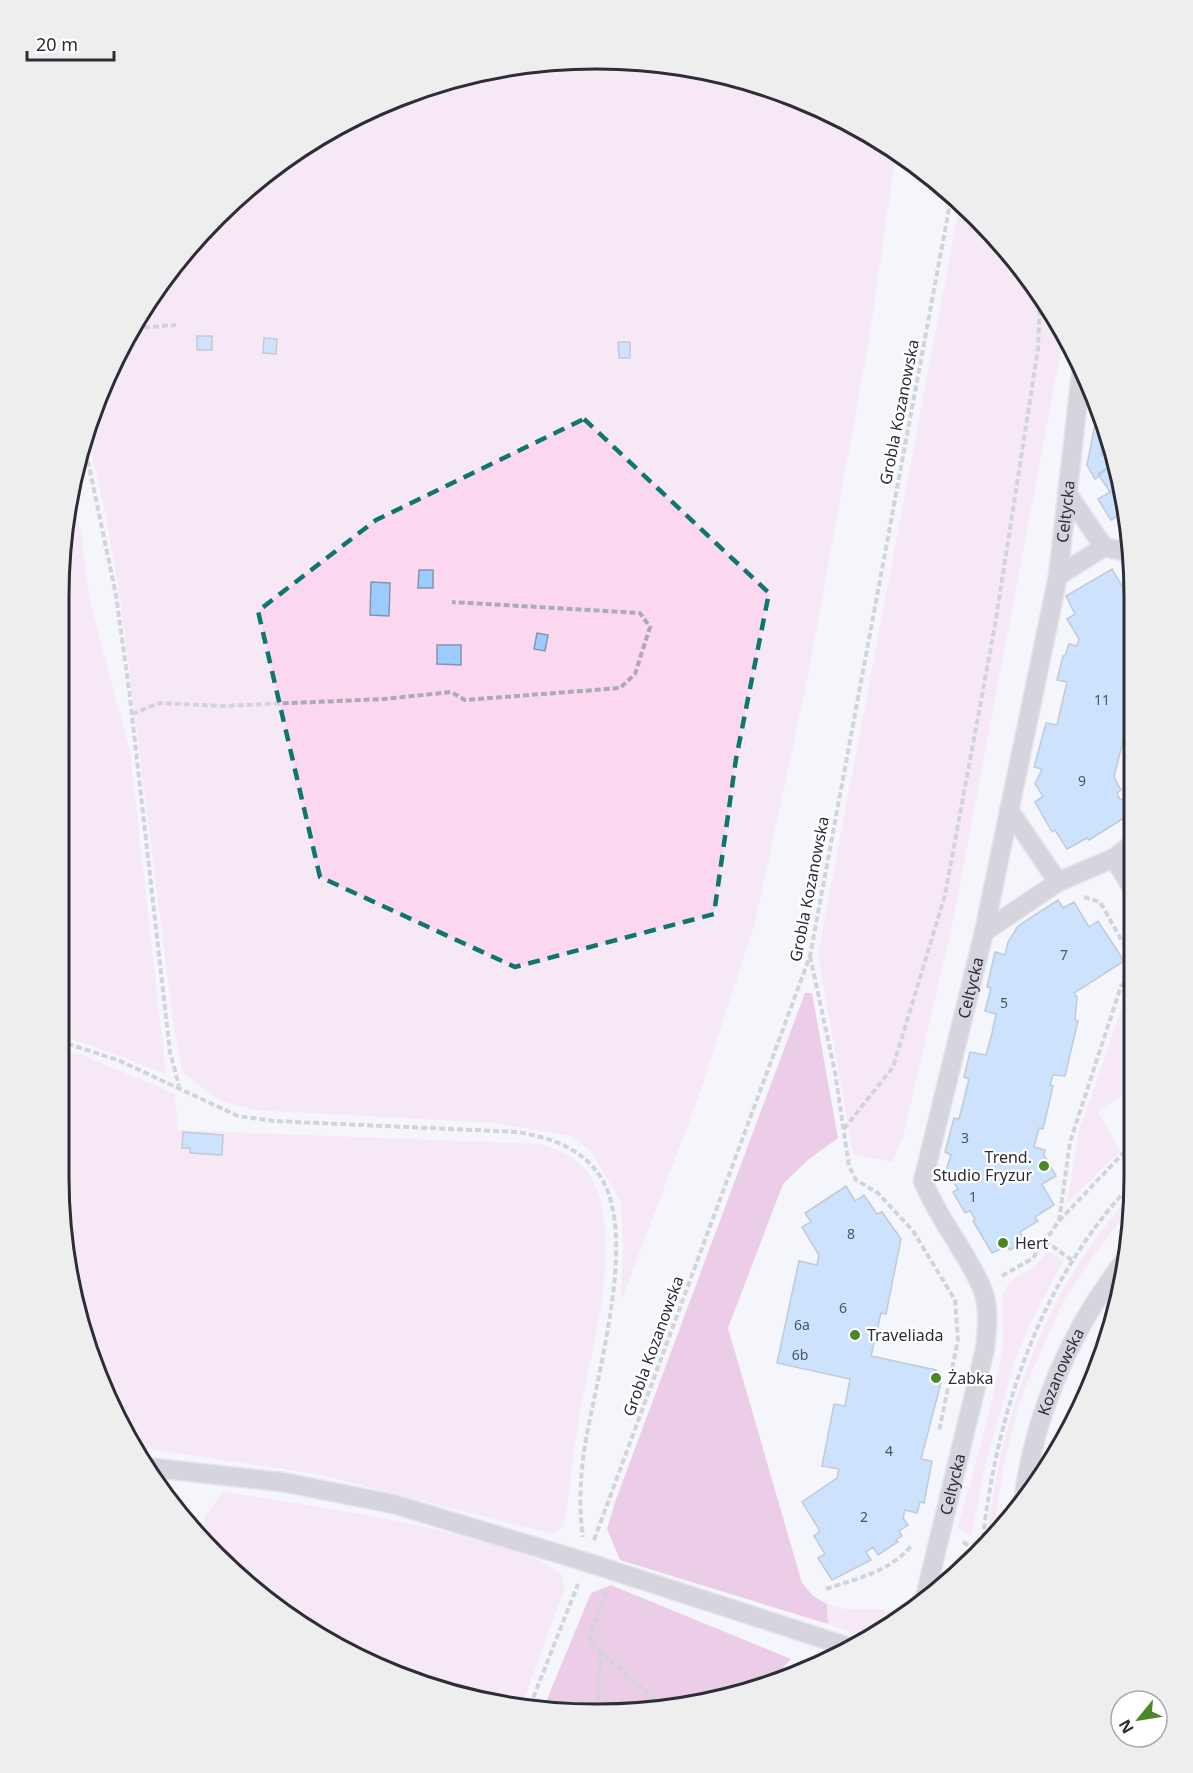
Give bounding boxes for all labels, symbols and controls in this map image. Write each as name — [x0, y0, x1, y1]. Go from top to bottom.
scale bar — [27, 24, 114, 62]
text: 20 m — [36, 32, 78, 56]
street label: Grobla Kozanowska — [874, 337, 924, 487]
street label: Celtycka — [1051, 479, 1080, 544]
house number: 11 — [1094, 690, 1110, 709]
house number: 9 — [1078, 771, 1086, 790]
street label: Grobla Kozanowska — [784, 814, 834, 964]
house number: 7 — [1060, 945, 1068, 964]
street label: Celtycka — [952, 955, 988, 1021]
house number: 5 — [1000, 993, 1008, 1012]
house number: 3 — [961, 1128, 969, 1147]
place label: Trend. Studio Fryzur — [933, 1146, 1032, 1186]
marker: Trend. Studio Fryzur — [1037, 1159, 1051, 1173]
house number: 1 — [969, 1187, 977, 1206]
house number: 8 — [847, 1224, 855, 1243]
place label: Hert — [1015, 1232, 1048, 1254]
marker: Hert — [996, 1236, 1010, 1250]
street label: Grobla Kozanowska — [617, 1273, 689, 1419]
house number: 6 — [839, 1298, 847, 1317]
house number: 6a — [794, 1315, 810, 1334]
place label: Traveliada — [867, 1324, 944, 1346]
street label: Kozanowska — [1032, 1324, 1089, 1418]
marker: Traveliada — [848, 1328, 862, 1342]
house number: 6b — [792, 1345, 808, 1364]
place label: Żabka — [948, 1367, 994, 1389]
marker: Żabka — [929, 1371, 943, 1385]
house number: 4 — [885, 1441, 893, 1460]
street label: Celtycka — [934, 1451, 970, 1517]
house number: 2 — [860, 1507, 868, 1526]
north arrow — [1109, 1689, 1169, 1749]
text: N — [1113, 1715, 1139, 1738]

